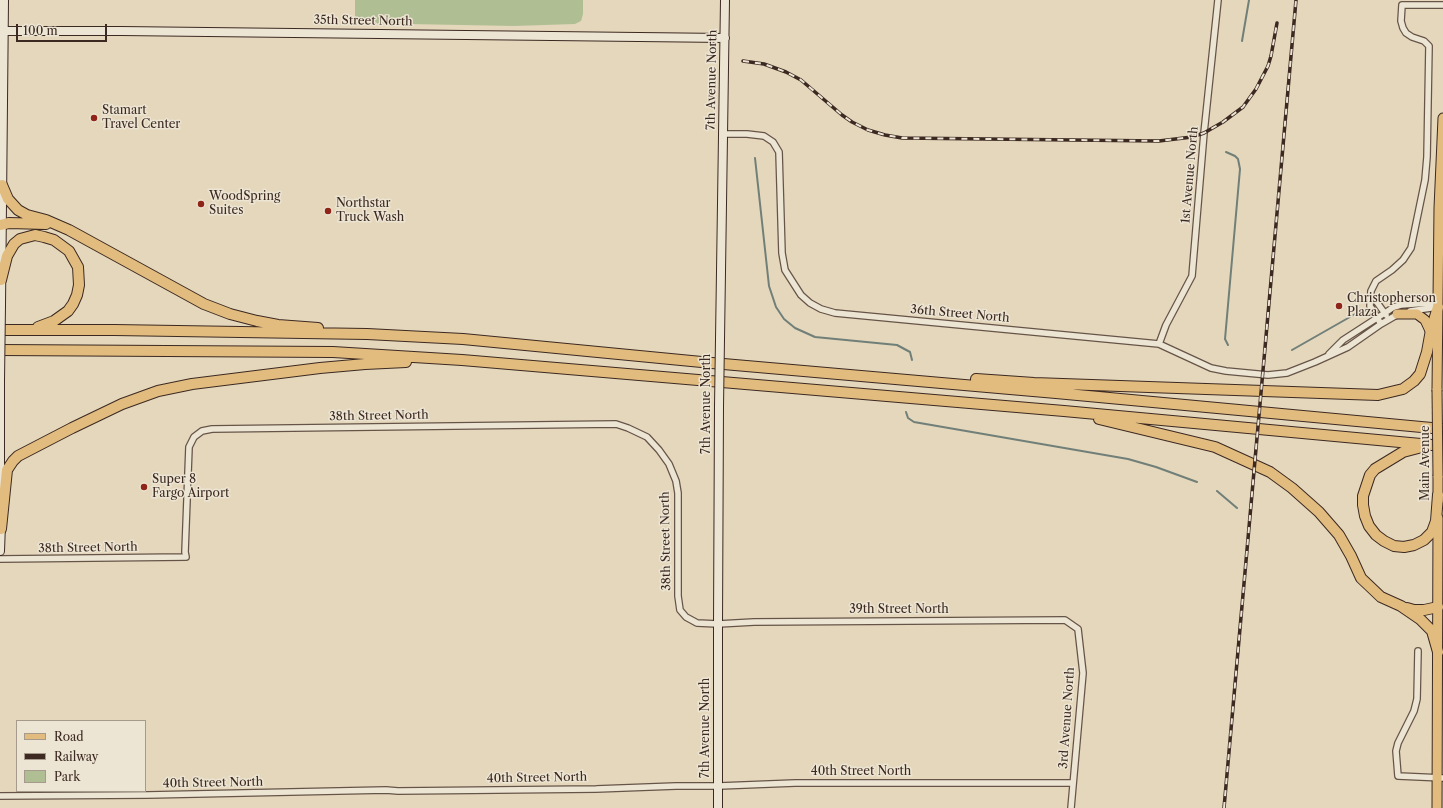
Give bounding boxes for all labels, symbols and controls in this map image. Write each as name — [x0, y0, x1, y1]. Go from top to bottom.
street label: 35th Street North — [313, 13, 413, 29]
scale bar — [18, 16, 109, 42]
text: 100 m — [23, 23, 58, 38]
street label: 7th Avenue North — [704, 30, 720, 130]
place label: Stamart Travel Center — [102, 104, 180, 132]
marker: Stamart Travel Center — [89, 113, 99, 123]
street label: 1st Avenue North — [1179, 126, 1201, 224]
place label: WoodSpring Suites — [209, 190, 280, 218]
place label: Northstar Truck Wash — [336, 197, 404, 225]
marker: WoodSpring Suites — [196, 199, 206, 209]
marker: Northstar Truck Wash — [323, 206, 333, 216]
place label: Christopherson Plaza — [1347, 292, 1436, 320]
marker: Christopherson Plaza — [1334, 301, 1344, 311]
street label: 36th Street North — [910, 302, 1010, 326]
street label: 7th Avenue North — [700, 354, 714, 454]
street label: 38th Street North — [329, 408, 429, 424]
street label: Main Avenue — [1419, 425, 1433, 501]
place label: Super 8 Fargo Airport — [152, 473, 229, 501]
marker: Super 8 Fargo Airport — [139, 482, 149, 492]
street label: 38th Street North — [658, 491, 674, 591]
street label: 38th Street North — [38, 540, 138, 556]
street label: 39th Street North — [849, 603, 949, 617]
street label: 3rd Avenue North — [1056, 667, 1078, 769]
street label: 7th Avenue North — [699, 678, 713, 778]
legend — [16, 720, 146, 792]
text: Road — [54, 729, 84, 744]
text: Railway — [54, 749, 99, 764]
street label: 40th Street North — [811, 765, 911, 779]
text: Park — [54, 769, 80, 784]
street label: 40th Street North — [487, 770, 587, 786]
street label: 40th Street North — [163, 775, 263, 791]

